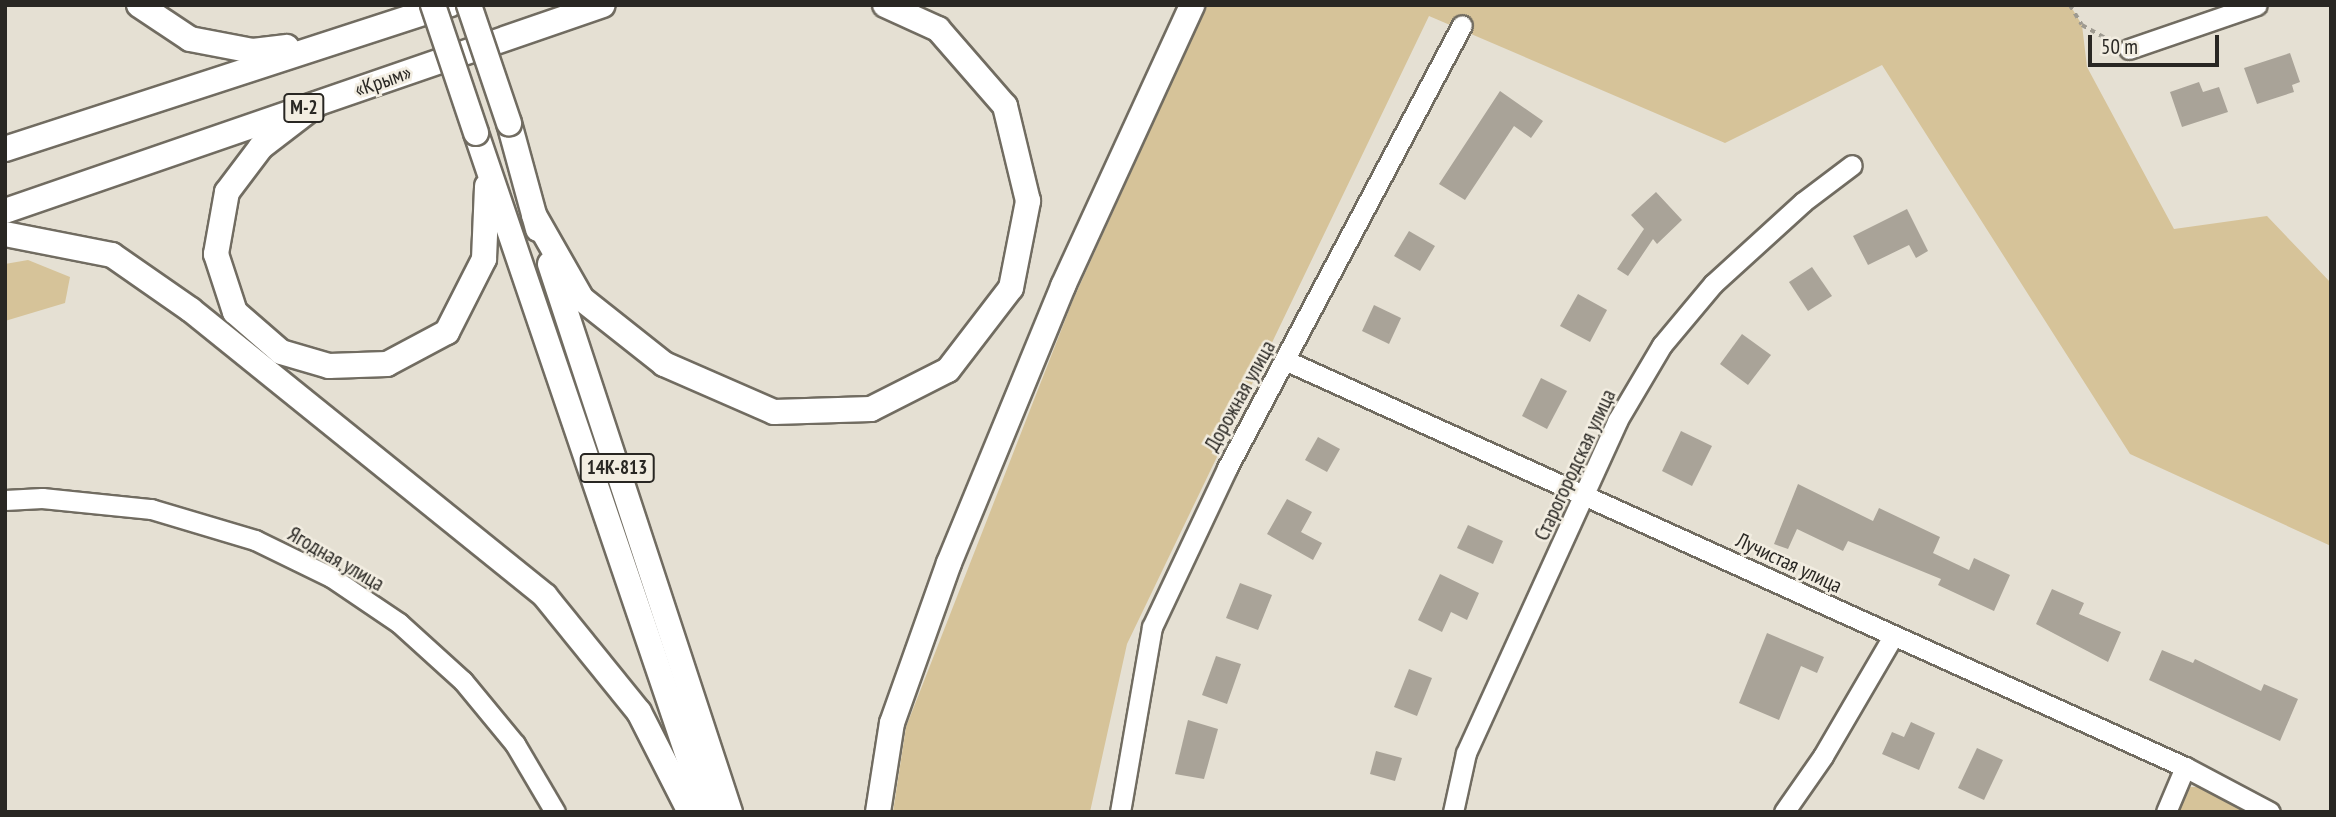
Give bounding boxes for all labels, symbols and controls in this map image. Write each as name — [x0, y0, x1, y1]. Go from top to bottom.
scale bar — [2091, 21, 2222, 65]
text: 50 m — [2101, 33, 2138, 60]
street label: «Крым» — [351, 60, 415, 102]
road number: М-2 — [283, 92, 325, 124]
street label: Дорожная улица — [1199, 336, 1281, 456]
street label: Старогородская улица — [1529, 385, 1621, 545]
road number: 14К-813 — [578, 453, 656, 484]
street label: Ягодная улица — [283, 521, 389, 597]
street label: Лучистая улица — [1732, 527, 1846, 599]

